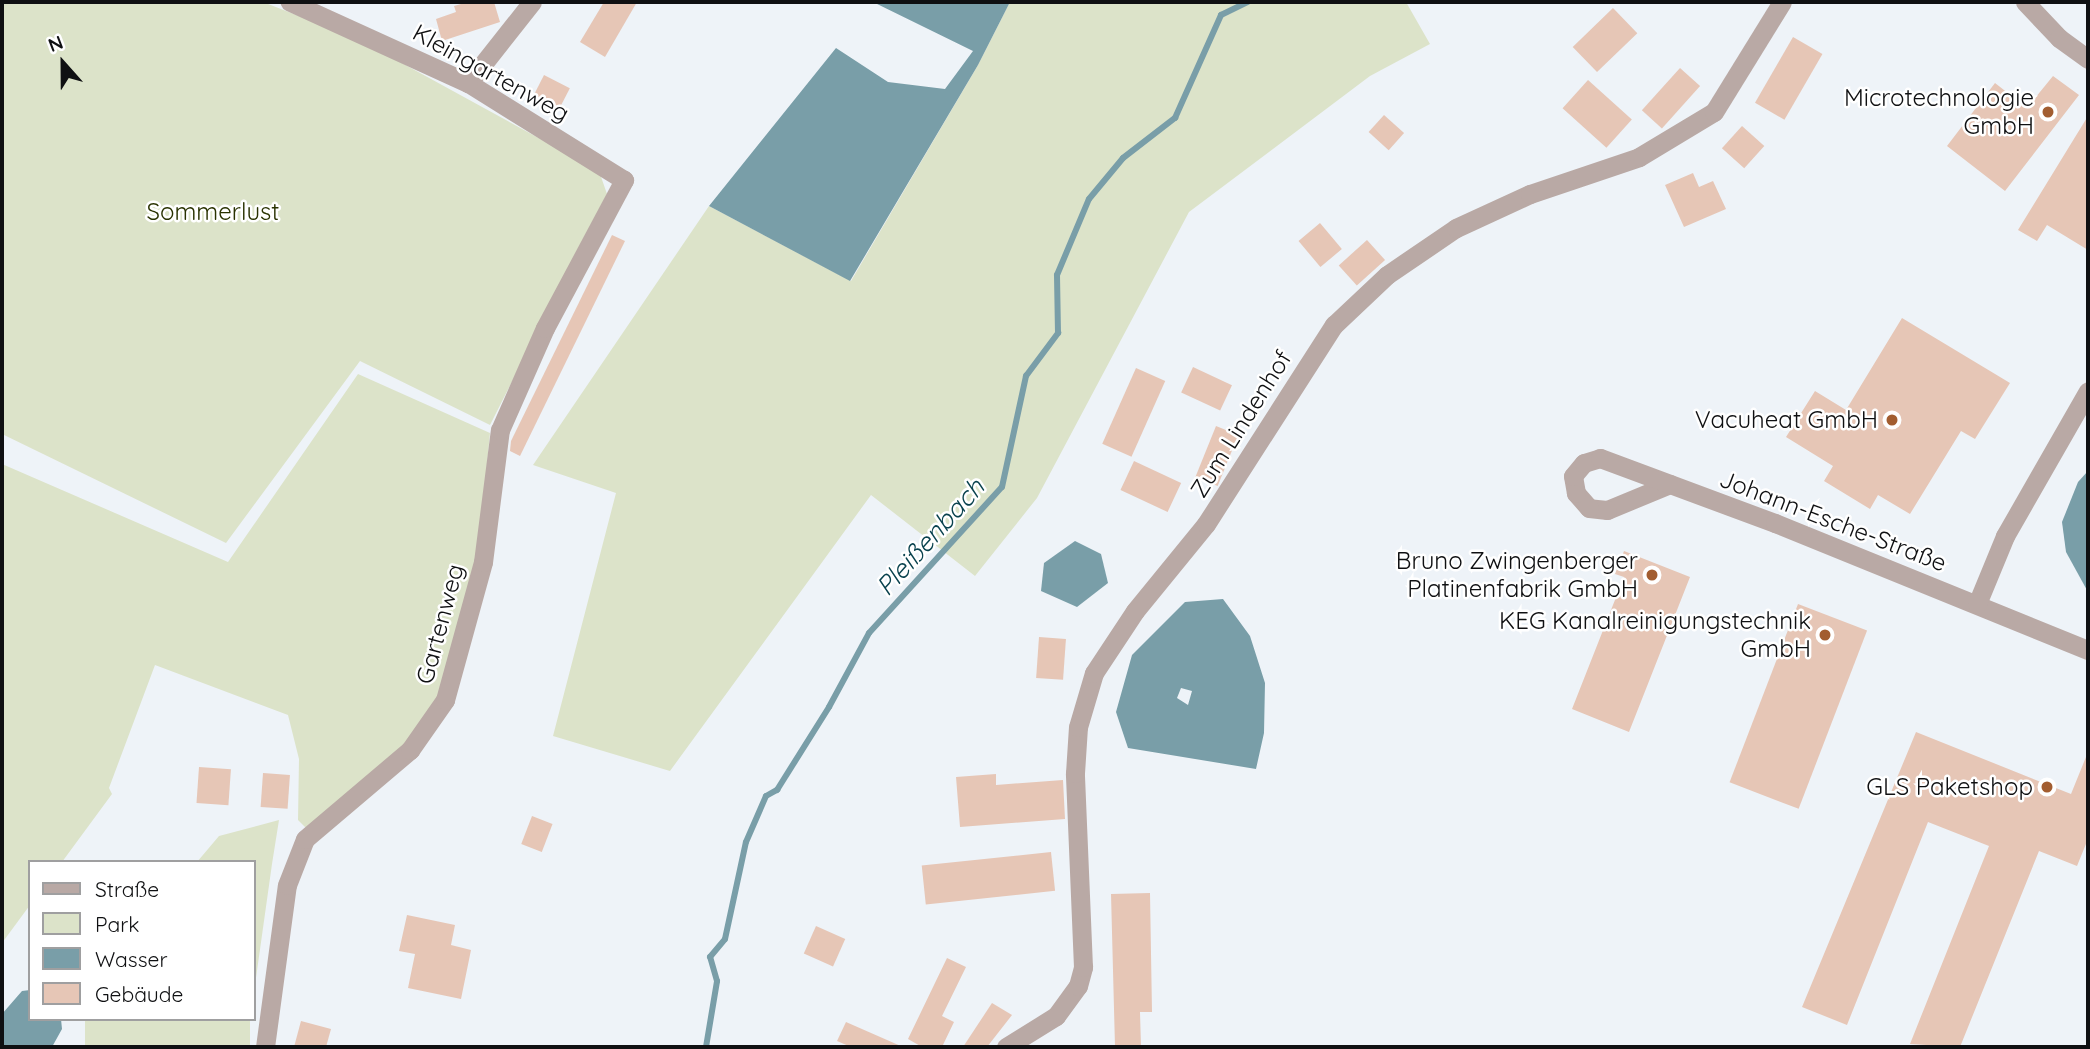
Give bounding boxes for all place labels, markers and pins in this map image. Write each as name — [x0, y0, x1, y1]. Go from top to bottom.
place label: Microtechnologie GmbH — [1844, 84, 2034, 140]
marker: Microtechnologie GmbH — [2040, 104, 2056, 120]
place label: Vacuheat GmbH — [1695, 406, 1878, 434]
marker: Vacuheat GmbH — [1884, 412, 1900, 428]
place label: Bruno Zwingenberger Platinenfabrik GmbH — [1396, 547, 1638, 603]
marker: Bruno Zwingenberger Platinenfabrik GmbH — [1644, 567, 1660, 583]
place label: KEG Kanalreinigungstechnik GmbH — [1499, 607, 1811, 663]
marker: KEG Kanalreinigungstechnik GmbH — [1817, 627, 1833, 643]
place label: GLS Paketshop — [1866, 773, 2033, 801]
marker: GLS Paketshop — [2039, 779, 2055, 795]

